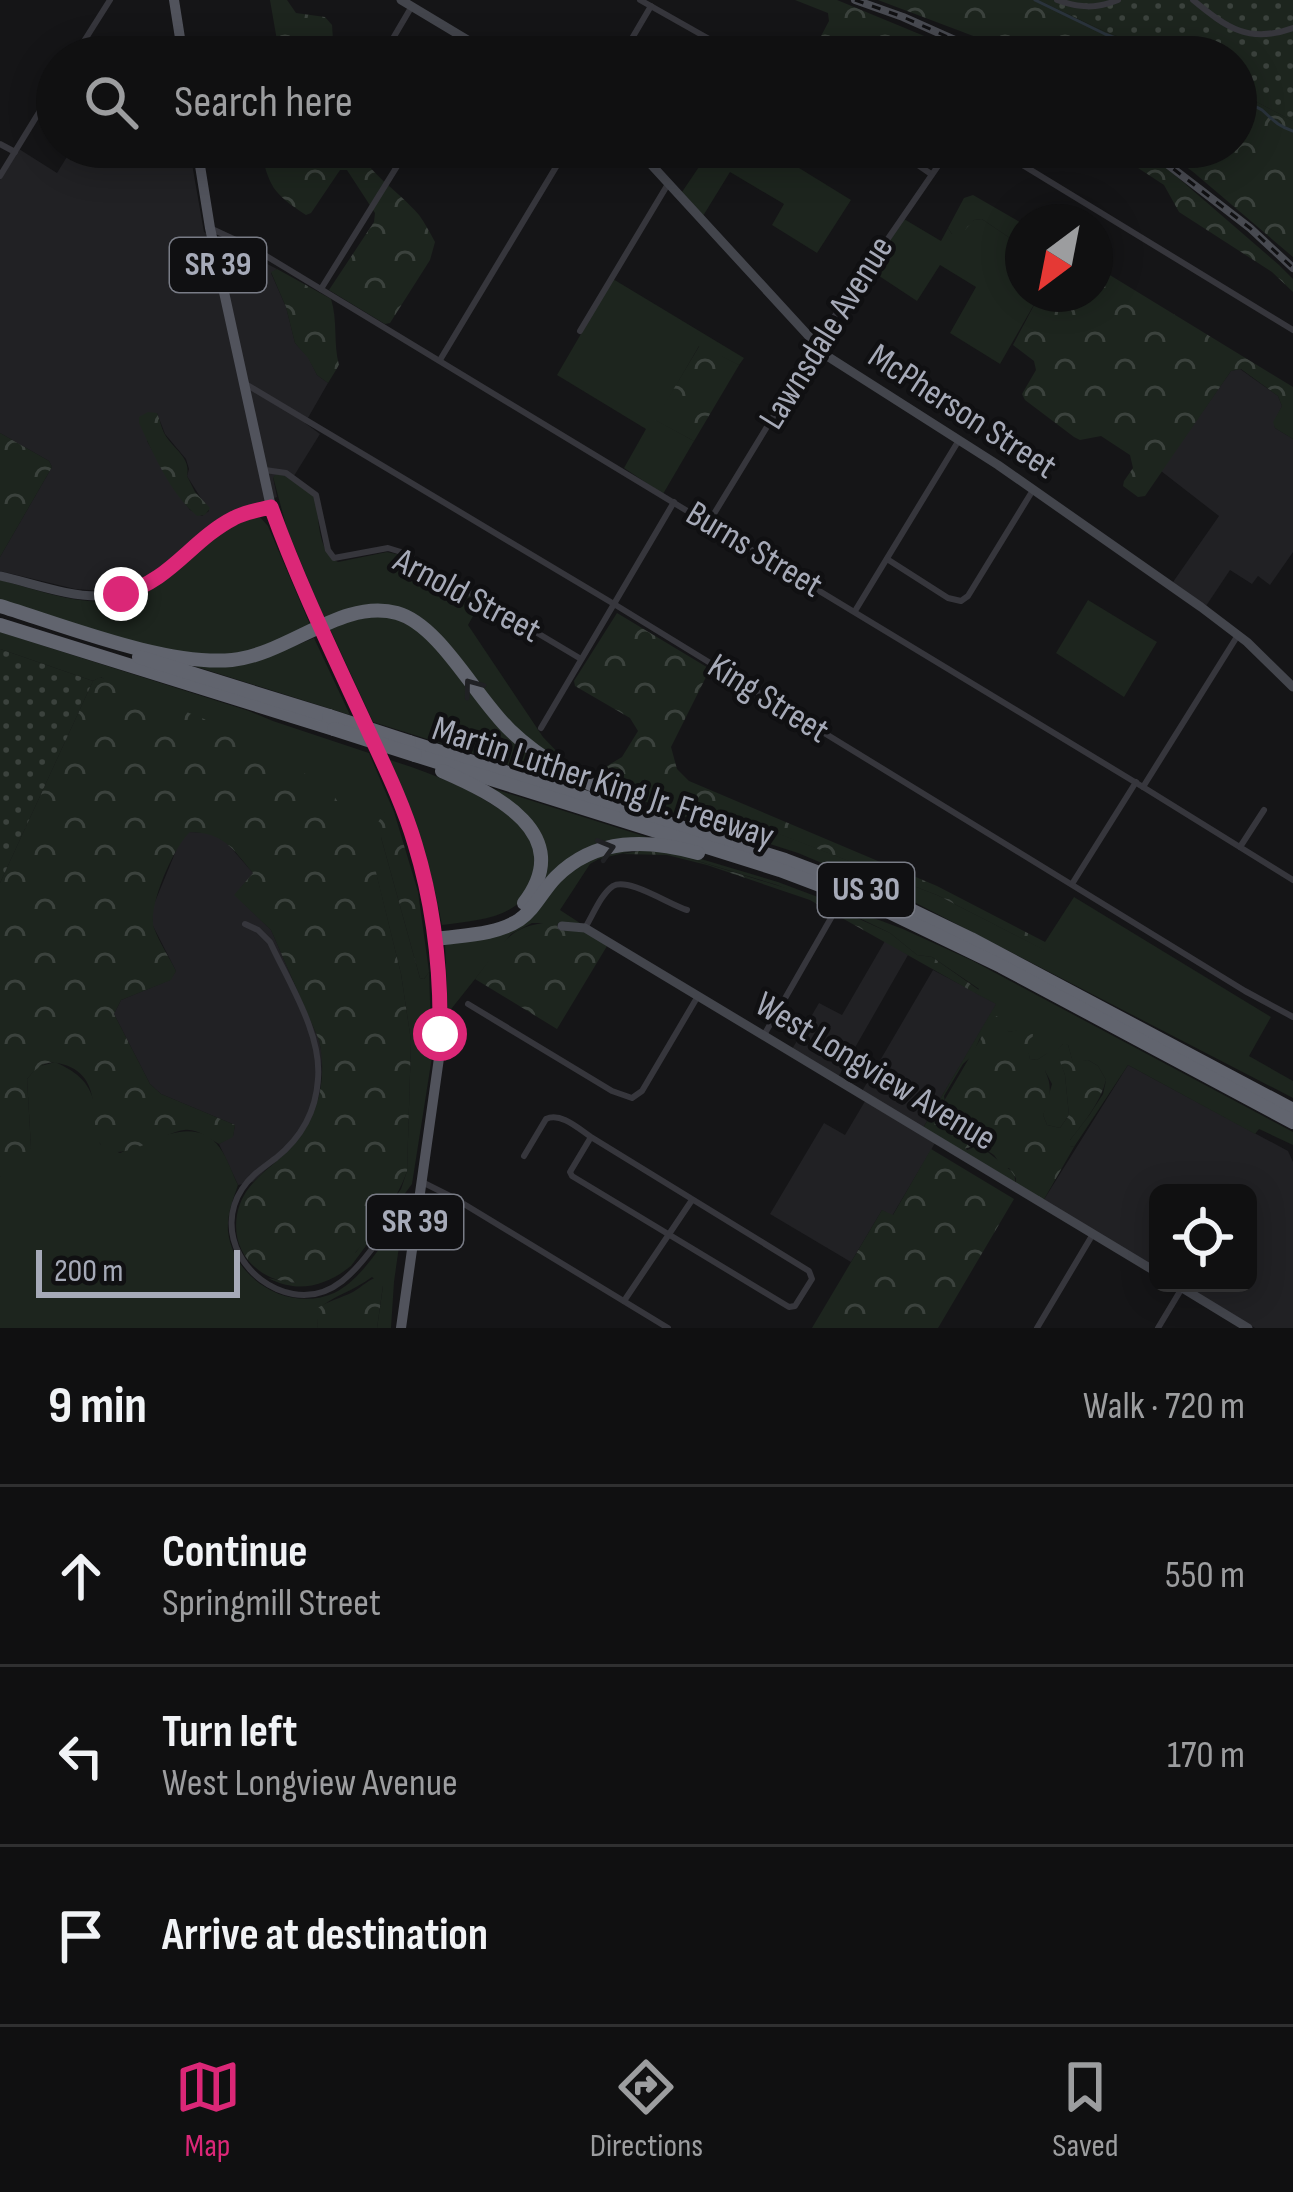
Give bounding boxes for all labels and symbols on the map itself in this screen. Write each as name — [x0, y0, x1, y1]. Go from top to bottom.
north arrow — [1005, 204, 1113, 312]
street label: Lawnsdale Avenue — [751, 229, 903, 437]
road number: SR 39 — [170, 238, 266, 292]
street label: McPherson Street — [860, 335, 1064, 489]
street label: Burns Street — [678, 493, 830, 607]
street label: Arnold Street — [385, 539, 548, 653]
route end — [94, 567, 148, 621]
street label: King Street — [700, 645, 836, 753]
one-way arrow — [465, 679, 486, 701]
street label: Martin Luther King Jr. Freeway — [427, 708, 779, 859]
one-way arrow — [595, 839, 616, 864]
road number: US 30 — [818, 863, 914, 917]
street label: West Longview Avenue — [747, 983, 1003, 1161]
route start — [413, 1007, 467, 1061]
road number: SR 39 — [367, 1195, 463, 1249]
scale bar — [36, 1244, 240, 1297]

